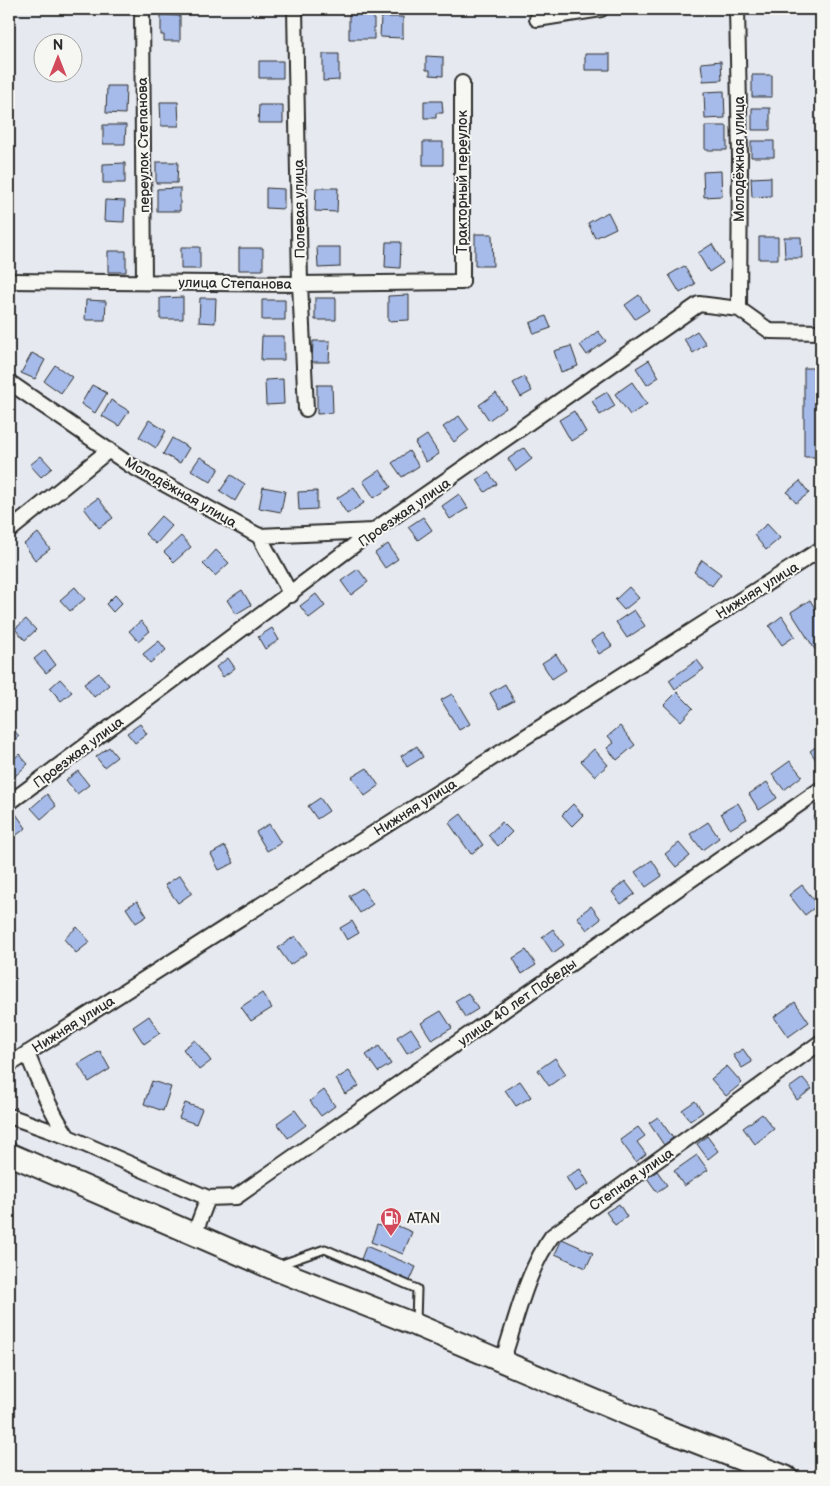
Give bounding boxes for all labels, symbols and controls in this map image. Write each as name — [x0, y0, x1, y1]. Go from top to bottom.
north arrow — [32, 32, 82, 82]
text: N — [53, 37, 63, 54]
street label: переулок Степанова — [134, 76, 153, 213]
street label: Молодёжная улица — [731, 95, 748, 222]
street label: Тракторный переулок — [454, 110, 471, 254]
street label: Полевая улица — [290, 158, 309, 259]
street label: улица Степанова — [178, 274, 293, 293]
street label: Молодёжная улица — [122, 454, 240, 532]
street label: Проезжая улица — [355, 474, 454, 550]
street label: Нижняя улица — [713, 558, 802, 623]
street label: Проезжая улица — [30, 713, 127, 792]
street label: Нижняя улица — [371, 775, 460, 840]
street label: улица 40 лет Победы — [455, 955, 580, 1050]
street label: Нижняя улица — [29, 992, 118, 1057]
street label: Степная улица — [586, 1144, 677, 1215]
fuel station icon: ATAN — [379, 1206, 403, 1237]
place label: ATAN — [407, 1210, 440, 1227]

